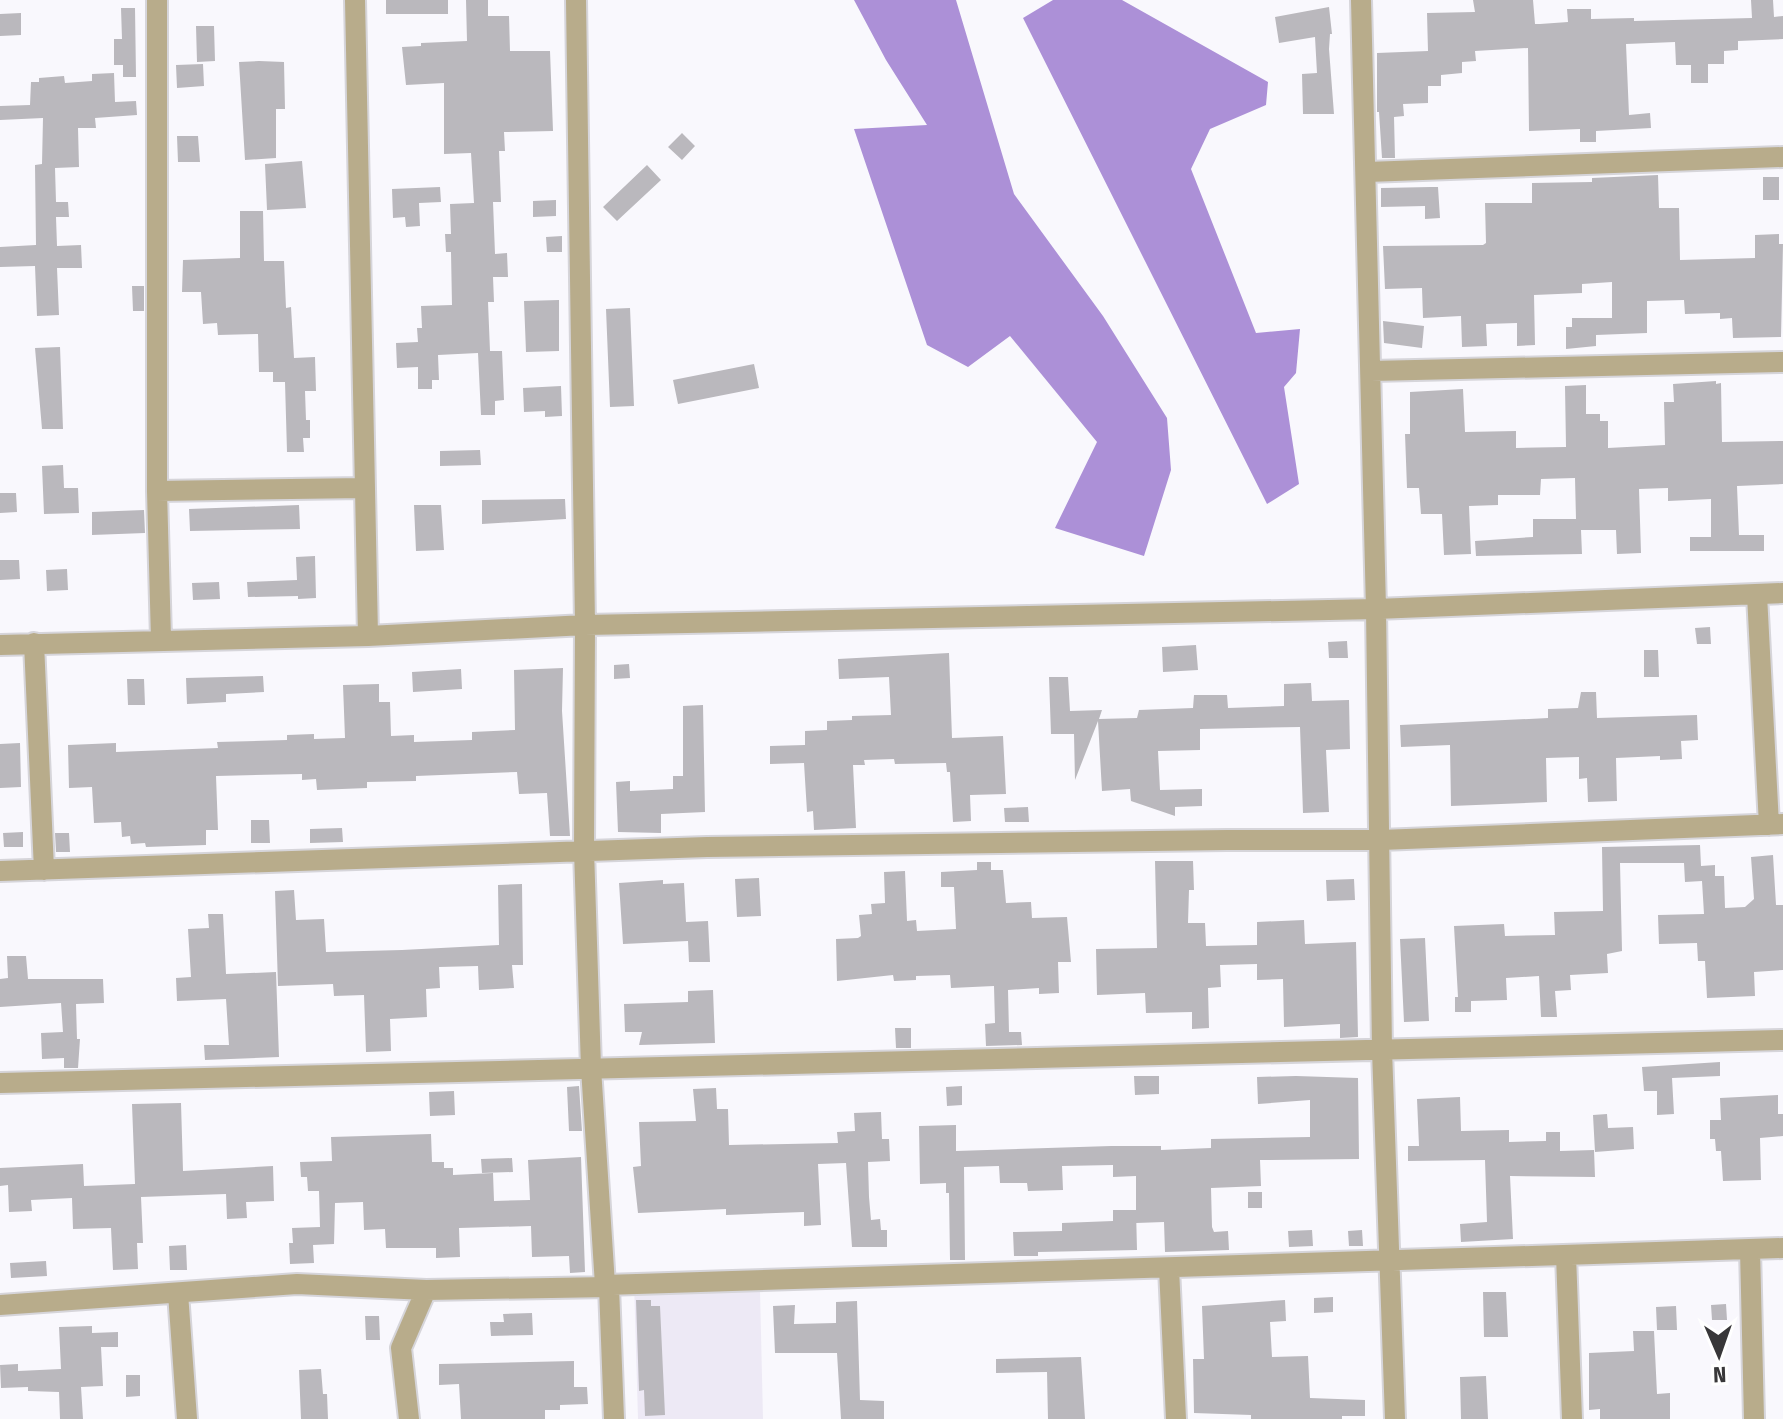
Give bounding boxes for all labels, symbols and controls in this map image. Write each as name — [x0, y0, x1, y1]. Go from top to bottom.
north arrow — [1679, 1315, 1759, 1395]
text: N — [1713, 1361, 1727, 1388]

